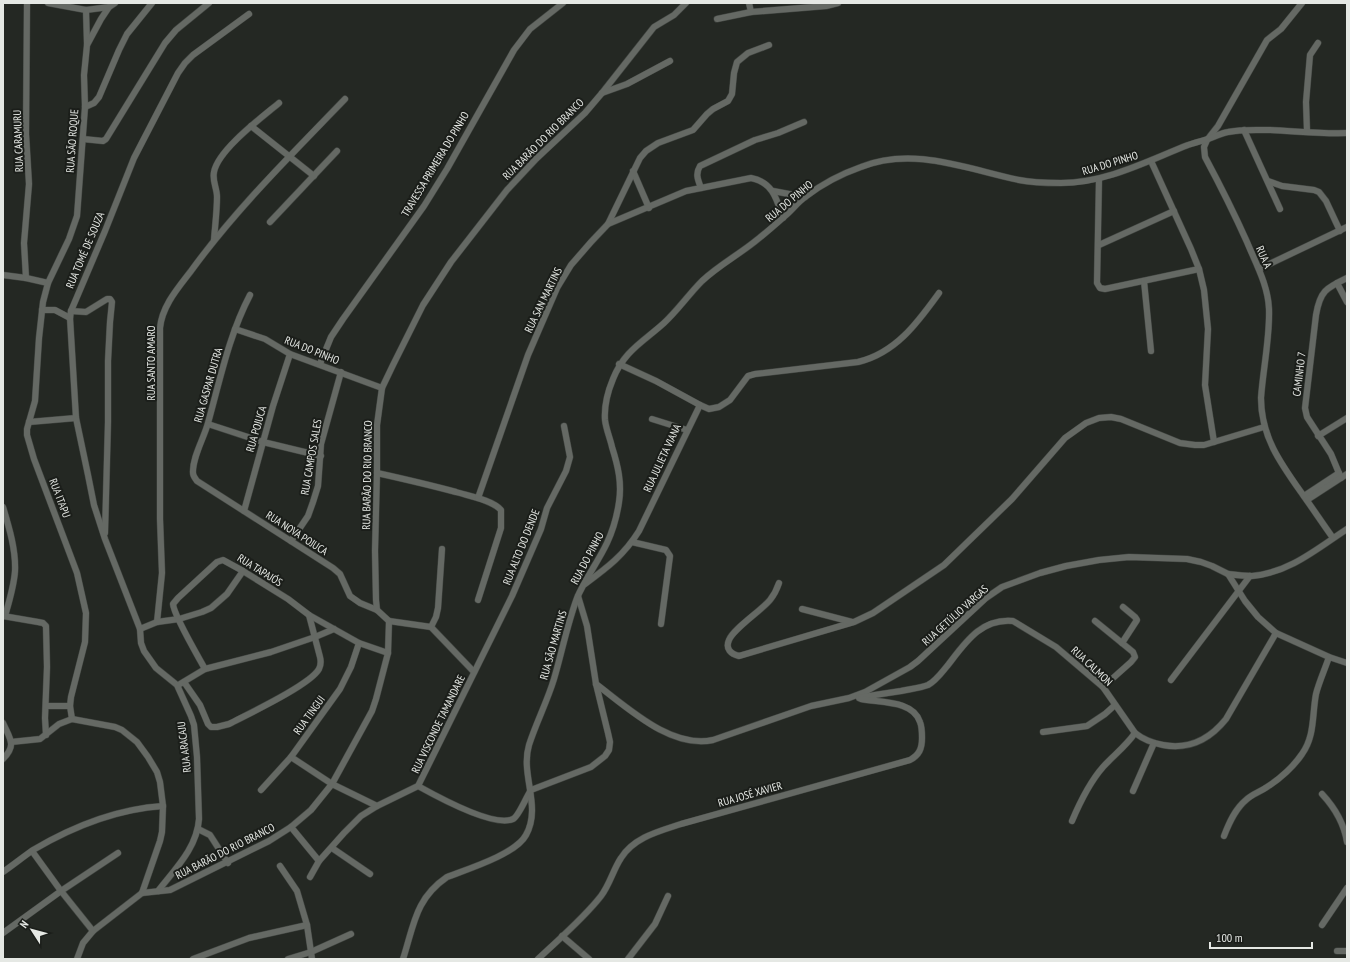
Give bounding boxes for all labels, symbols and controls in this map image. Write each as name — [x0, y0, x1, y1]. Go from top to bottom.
street label: RUA BARÃO DO RIO BRANCO — [499, 95, 587, 183]
street label: RUA SÃO ROQUE — [63, 108, 81, 173]
street label: RUA CARAMURU — [10, 109, 26, 172]
street label: TRAVESSA PRIMEIRA DO PINHO — [398, 109, 472, 219]
street label: RUA DO PINHO — [1080, 148, 1140, 178]
street label: RUA DO PINHO — [762, 177, 816, 225]
street label: RUA TOMÉ DE SOUZA — [63, 209, 108, 290]
street label: RUA A — [1253, 244, 1275, 271]
street label: RUA SAN MARTINS — [521, 265, 565, 335]
street label: RUA SANTO AMARO — [144, 325, 158, 401]
street label: RUA DO PINHO — [283, 333, 341, 367]
street label: RUA GASPAR DUTRA — [191, 345, 226, 424]
street label: CAMINHO 7 — [1289, 351, 1309, 397]
street label: RUA POJUCA — [243, 404, 269, 454]
street label: RUA CAMPOS SALES — [297, 418, 325, 496]
street label: RUA BARÃO DO RIO BRANCO — [359, 420, 375, 530]
street label: RUA JULIETA VIANA — [640, 421, 684, 494]
street label: RUA ITAPU — [46, 476, 74, 520]
street label: RUA ALTO DO DENDE — [499, 507, 543, 587]
street label: RUA NOVA POJUCA — [263, 508, 331, 559]
street label: RUA DO PINHO — [567, 529, 607, 587]
street label: RUA TAPAJÓS — [235, 551, 285, 589]
street label: RUA GETÚLIO VARGAS — [919, 581, 991, 648]
street label: RUA SÃO MARTINS — [536, 609, 570, 681]
street label: RUA CALMON — [1068, 643, 1116, 689]
street label: RUA VISCONDE TAMANDARE — [408, 672, 468, 776]
street label: RUA TINGUI — [290, 693, 328, 737]
street label: RUA ARACAJU — [174, 720, 194, 773]
street label: RUA JOSÉ XAVIER — [716, 778, 784, 810]
street label: RUA BARÃO DO RIO BRANCO — [173, 820, 277, 882]
north arrow — [12, 910, 52, 950]
text: N — [16, 918, 31, 931]
scale bar — [1210, 924, 1312, 950]
text: 100 m — [1216, 930, 1243, 945]

